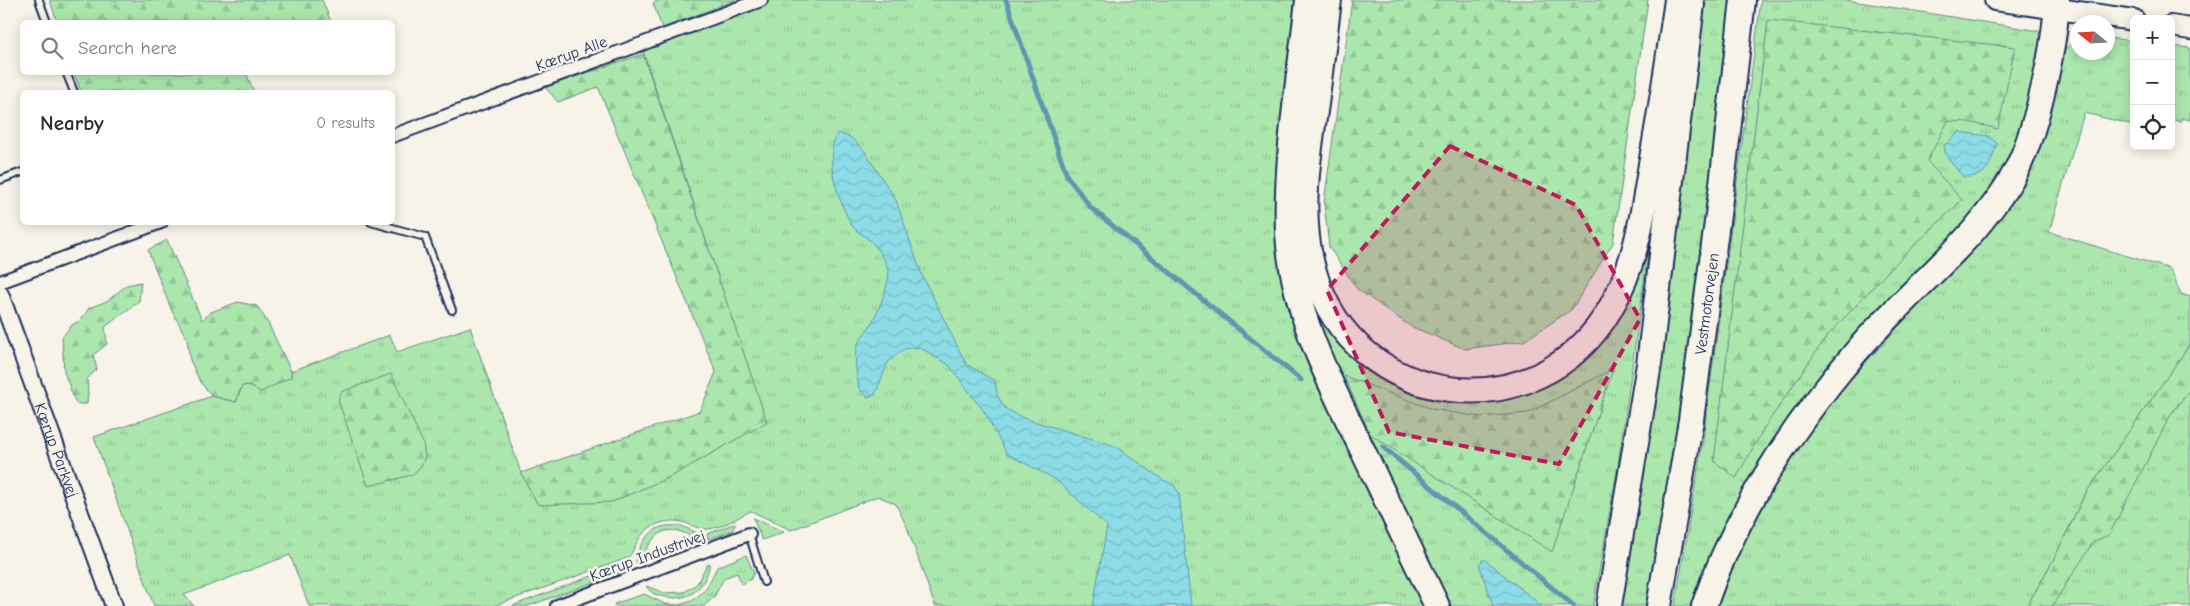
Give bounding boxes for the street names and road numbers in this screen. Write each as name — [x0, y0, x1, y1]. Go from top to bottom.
street label: Kærup Alle — [533, 33, 610, 75]
street label: Vestmotorvejen — [1692, 252, 1723, 356]
street label: Kærup Parkvej — [31, 400, 82, 500]
street label: Kærup Industrivej — [587, 527, 708, 585]

